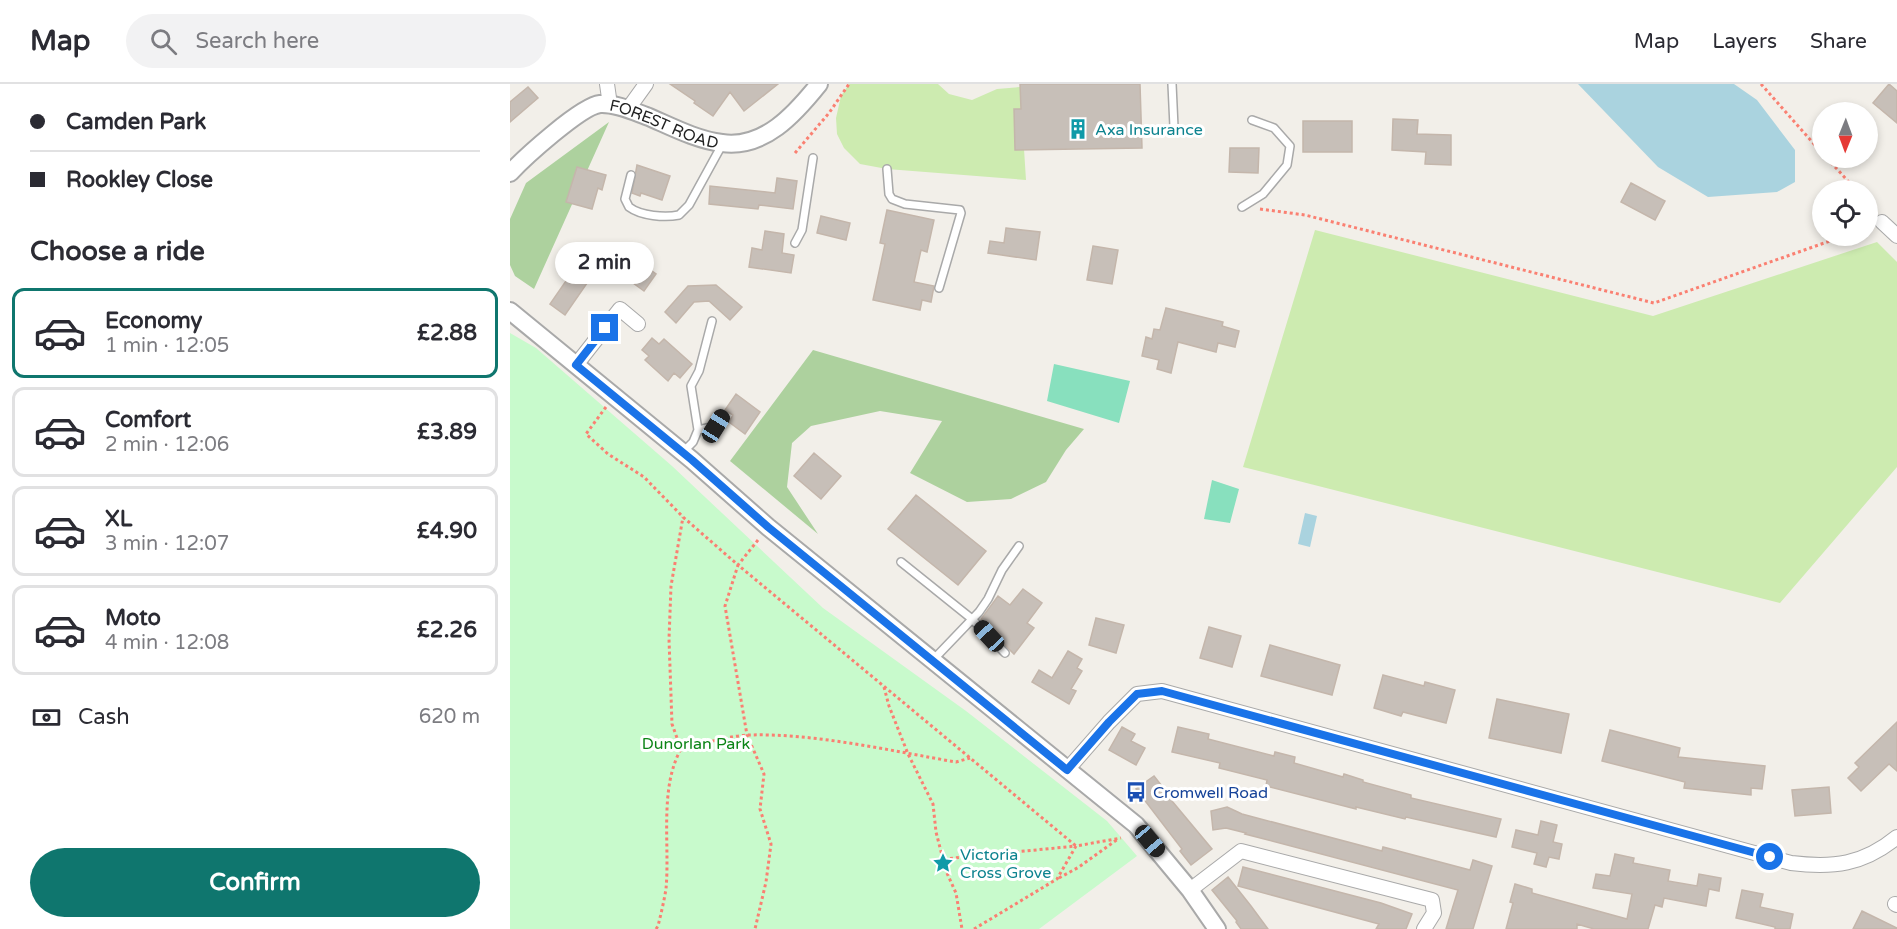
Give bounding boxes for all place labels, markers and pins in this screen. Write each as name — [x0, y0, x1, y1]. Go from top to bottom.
building icon: Axa Insurance — [1066, 117, 1090, 141]
place label: Axa Insurance — [1095, 120, 1203, 140]
bus stop icon: Cromwell Road — [1124, 780, 1148, 804]
place label: Cromwell Road — [1153, 783, 1268, 803]
place label: Victoria Cross Grove — [960, 845, 1051, 883]
place icon: Victoria Cross Grove — [931, 851, 955, 875]

